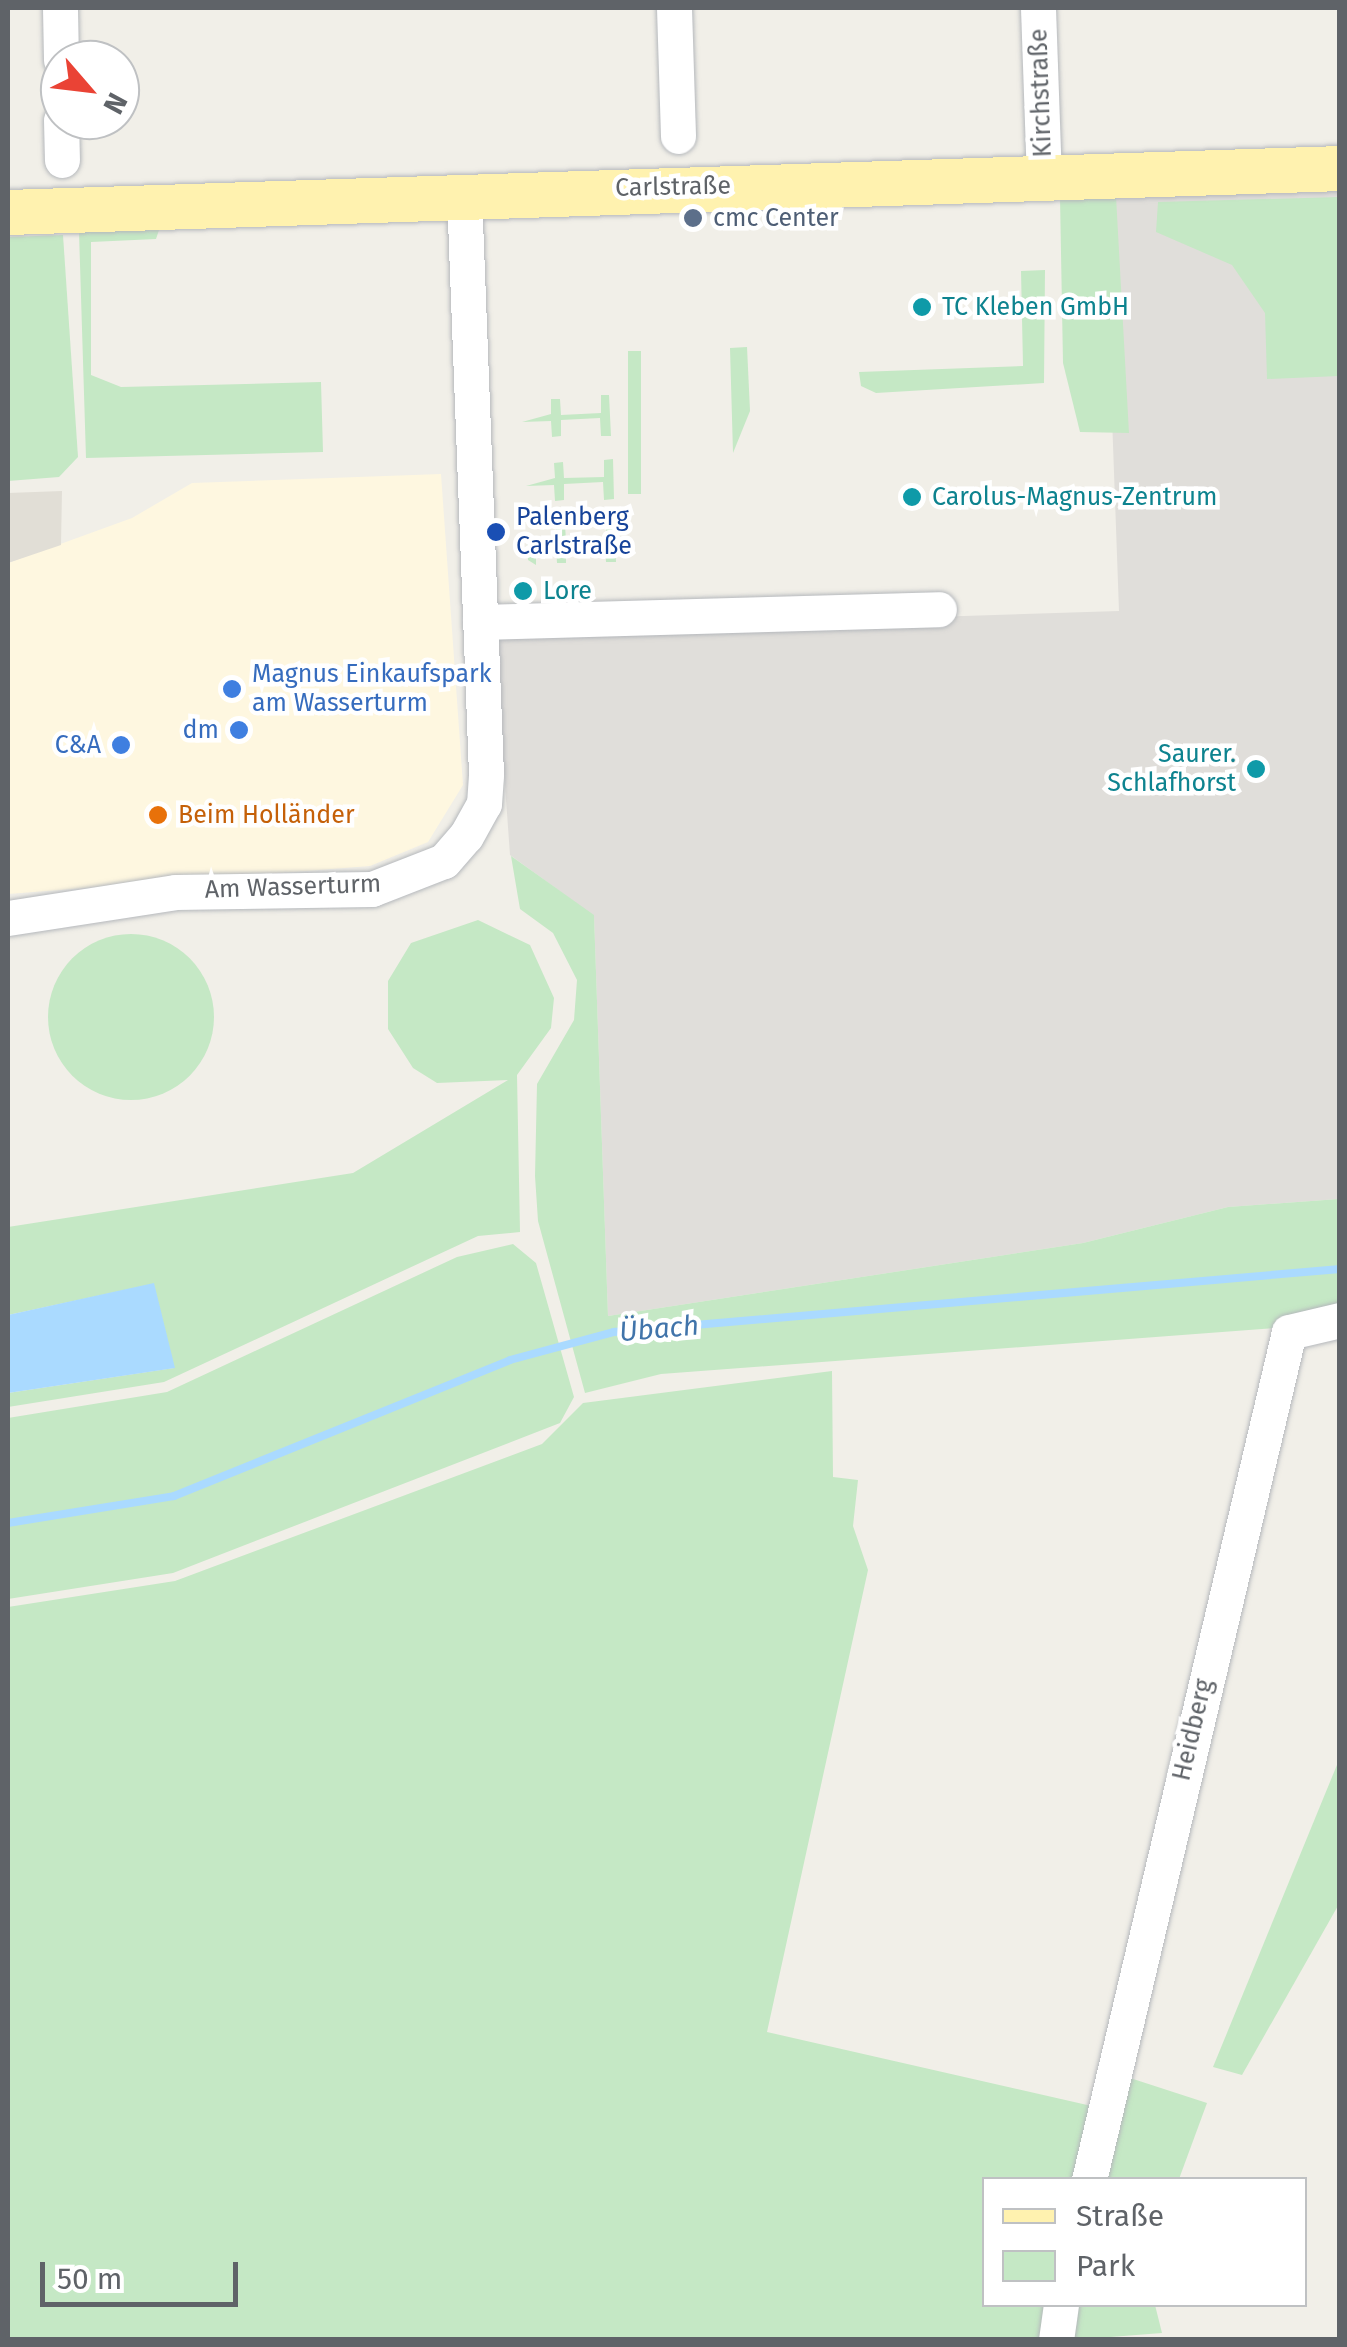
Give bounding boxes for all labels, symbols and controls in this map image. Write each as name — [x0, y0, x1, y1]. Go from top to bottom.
street label: Kirchstraße — [1024, 28, 1058, 158]
north arrow — [40, 40, 140, 140]
text: N — [96, 87, 134, 119]
street label: Carlstraße — [615, 171, 731, 203]
place label: cmc Center — [713, 203, 839, 233]
marker: cmc Center — [682, 207, 704, 229]
place label: TC Kleben GmbH — [942, 292, 1129, 322]
marker: TC Kleben GmbH — [911, 296, 933, 318]
place label: Carolus-Magnus-Zentrum — [932, 482, 1217, 512]
marker: Carolus-Magnus-Zentrum — [901, 486, 923, 508]
place label: Palenberg Carlstraße — [516, 503, 632, 562]
marker: Palenberg Carlstraße — [485, 521, 507, 543]
place label: Lore — [543, 576, 592, 606]
marker: Lore — [512, 580, 534, 602]
place label: Magnus Einkaufspark am Wasserturm — [252, 660, 492, 719]
marker: Magnus Einkaufspark am Wasserturm — [221, 678, 243, 700]
place label: dm — [183, 715, 219, 745]
marker: dm — [228, 719, 250, 741]
place label: C&A — [55, 730, 101, 760]
marker: C&A — [110, 734, 132, 756]
place label: Saurer. Schlafhorst — [1107, 740, 1236, 799]
marker: Saurer. Schlafhorst — [1245, 758, 1267, 780]
place label: Beim Holländer — [178, 800, 355, 830]
marker: Beim Holländer — [147, 804, 169, 826]
street label: Am Wasserturm — [204, 869, 382, 905]
water label: Übach — [618, 1309, 700, 1349]
street label: Heidberg — [1167, 1676, 1219, 1784]
legend — [982, 2177, 1307, 2307]
text: Straße — [1076, 2198, 1164, 2234]
scale bar — [45, 2242, 242, 2304]
text: Park — [1076, 2248, 1135, 2284]
text: 50 m — [57, 2261, 122, 2297]

